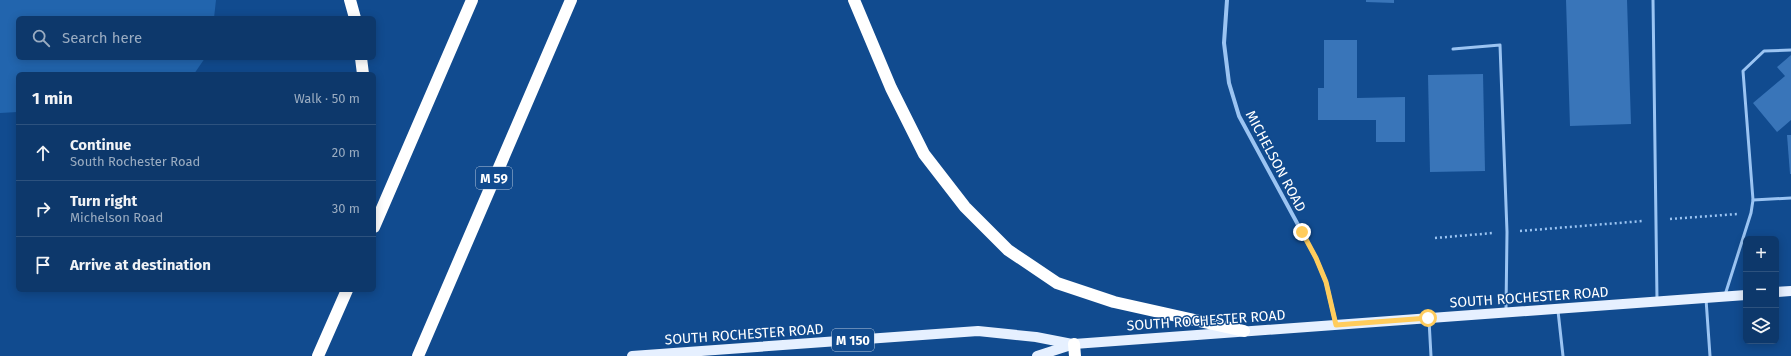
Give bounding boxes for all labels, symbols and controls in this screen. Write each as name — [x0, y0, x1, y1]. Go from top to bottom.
search box — [16, 16, 376, 60]
icon: search — [30, 27, 52, 49]
text: Search here — [62, 29, 142, 47]
text: 1 min — [32, 88, 73, 109]
text: Walk · 50 m — [294, 91, 360, 106]
street label: MICHELSON ROAD — [1242, 108, 1309, 215]
text: Continue — [70, 136, 131, 154]
icon: ahead — [32, 142, 54, 164]
text: 20 m — [332, 145, 360, 160]
text: South Rochester Road — [70, 154, 200, 169]
road number: M 59 — [476, 167, 512, 189]
text: Turn right — [70, 192, 137, 210]
icon: right — [32, 198, 54, 220]
text: 30 m — [332, 201, 360, 216]
text: Michelson Road — [70, 210, 163, 225]
route end — [1293, 223, 1311, 241]
map controls — [1743, 236, 1779, 344]
button: + — [1743, 236, 1779, 272]
icon: arrive — [32, 254, 54, 276]
text: Arrive at destination — [70, 256, 211, 274]
button: − — [1743, 272, 1779, 308]
street label: SOUTH ROCHESTER ROAD — [1449, 283, 1609, 312]
street label: SOUTH ROCHESTER ROAD — [1126, 306, 1286, 335]
button: layers — [1743, 308, 1779, 344]
route start — [1419, 309, 1437, 327]
street label: SOUTH ROCHESTER ROAD — [664, 320, 824, 349]
road number: M 150 — [832, 329, 874, 351]

